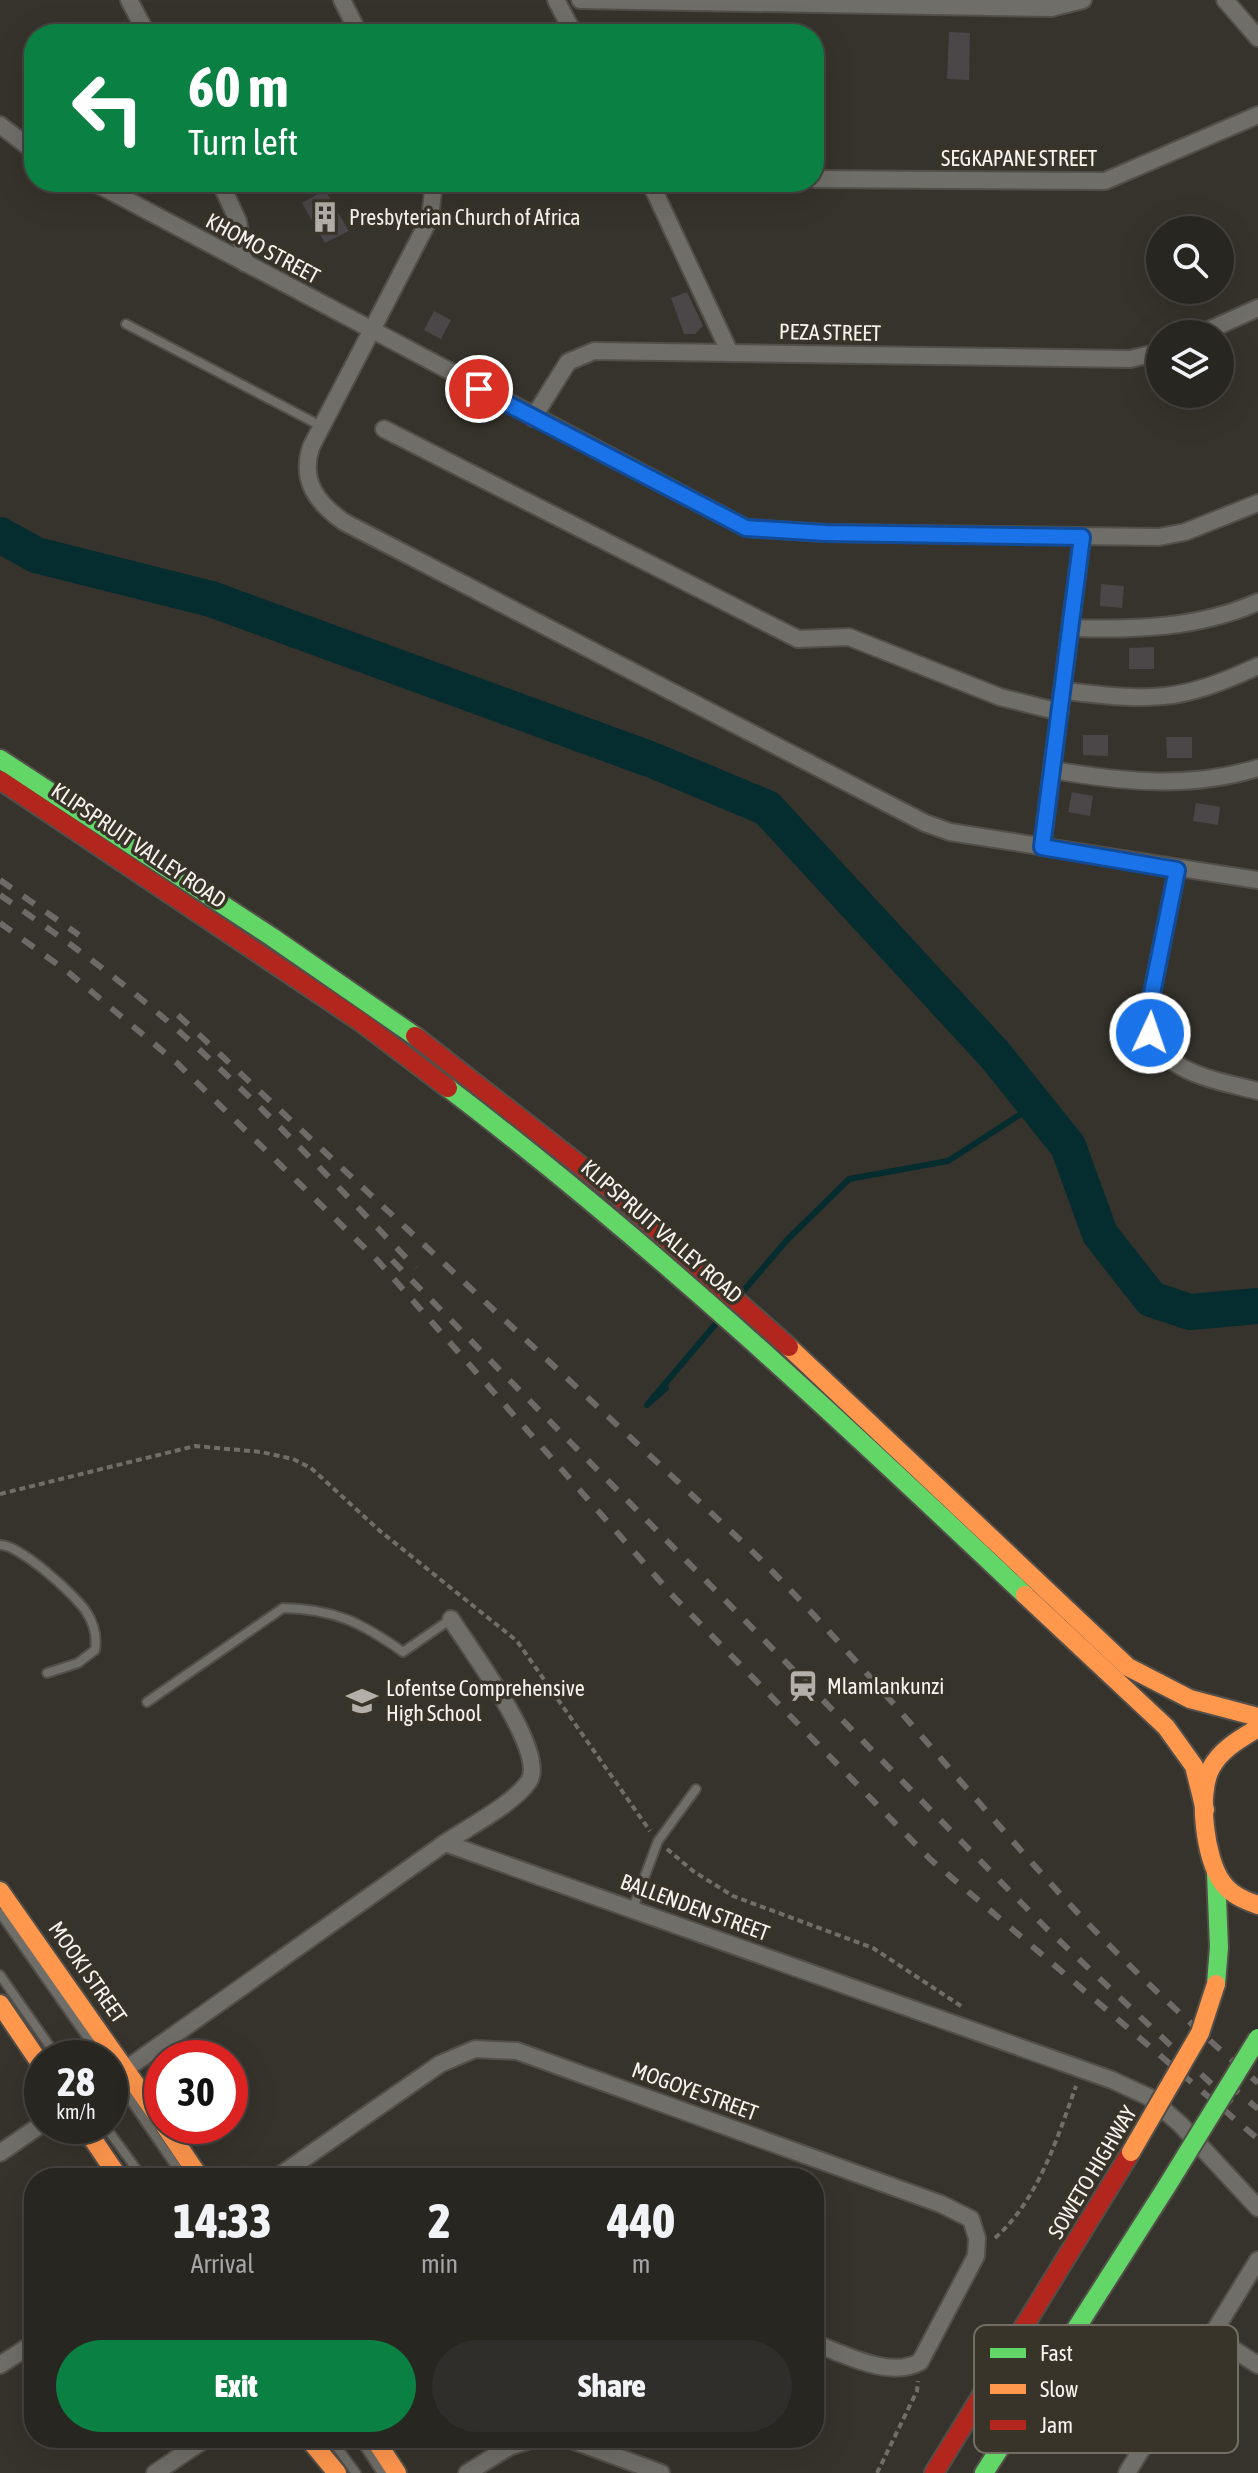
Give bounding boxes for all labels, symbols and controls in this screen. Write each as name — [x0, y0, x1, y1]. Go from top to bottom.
text: 60 m — [188, 55, 289, 119]
icon: left — [56, 56, 160, 160]
text: Turn left — [188, 121, 298, 163]
street label: SEGKAPANE STREET — [941, 145, 1097, 171]
building icon: Presbyterian Church of Africa — [308, 200, 342, 234]
place label: Presbyterian Church of Africa — [349, 204, 581, 230]
street label: KHOMO STREET — [202, 207, 325, 289]
map controls — [1146, 216, 1234, 408]
button: search — [1146, 216, 1234, 304]
street label: PEZA STREET — [779, 318, 882, 346]
button: layers — [1146, 320, 1234, 408]
pin — [445, 355, 513, 423]
icon: arrive — [457, 367, 501, 411]
street label: KLIPSPRUIT VALLEY ROAD — [47, 777, 231, 913]
position arrow — [1108, 991, 1192, 1075]
street label: KLIPSPRUIT VALLEY ROAD — [576, 1154, 748, 1308]
station icon: Mlamlankunzi — [786, 1669, 820, 1703]
place label: Mlamlankunzi — [827, 1673, 944, 1699]
place label: Lofentse Comprehensive High School — [386, 1675, 585, 1726]
school or university icon: Lofentse Comprehensive High School — [345, 1684, 379, 1718]
street label: BALLENDEN STREET — [617, 1868, 773, 1946]
street label: MOOKI STREET — [43, 1916, 133, 2028]
speed limit sign: 30 — [144, 2040, 248, 2144]
street label: MOGOYE STREET — [629, 2056, 762, 2126]
text: 28 — [57, 2059, 95, 2104]
text: km/h — [56, 2100, 96, 2123]
street label: SOWETO HIGHWAY — [1042, 2101, 1142, 2243]
text: 14:33 — [173, 2193, 272, 2248]
text: 2 — [428, 2193, 451, 2248]
text: 440 — [607, 2193, 675, 2248]
text: Arrival — [191, 2249, 254, 2279]
text: min — [421, 2249, 458, 2279]
text: m — [632, 2249, 650, 2279]
legend — [974, 2325, 1238, 2453]
button: Exit — [56, 2340, 416, 2432]
button: Share — [432, 2340, 792, 2432]
text: Fast — [1040, 2340, 1073, 2366]
text: Slow — [1040, 2376, 1078, 2402]
text: Jam — [1040, 2412, 1073, 2438]

